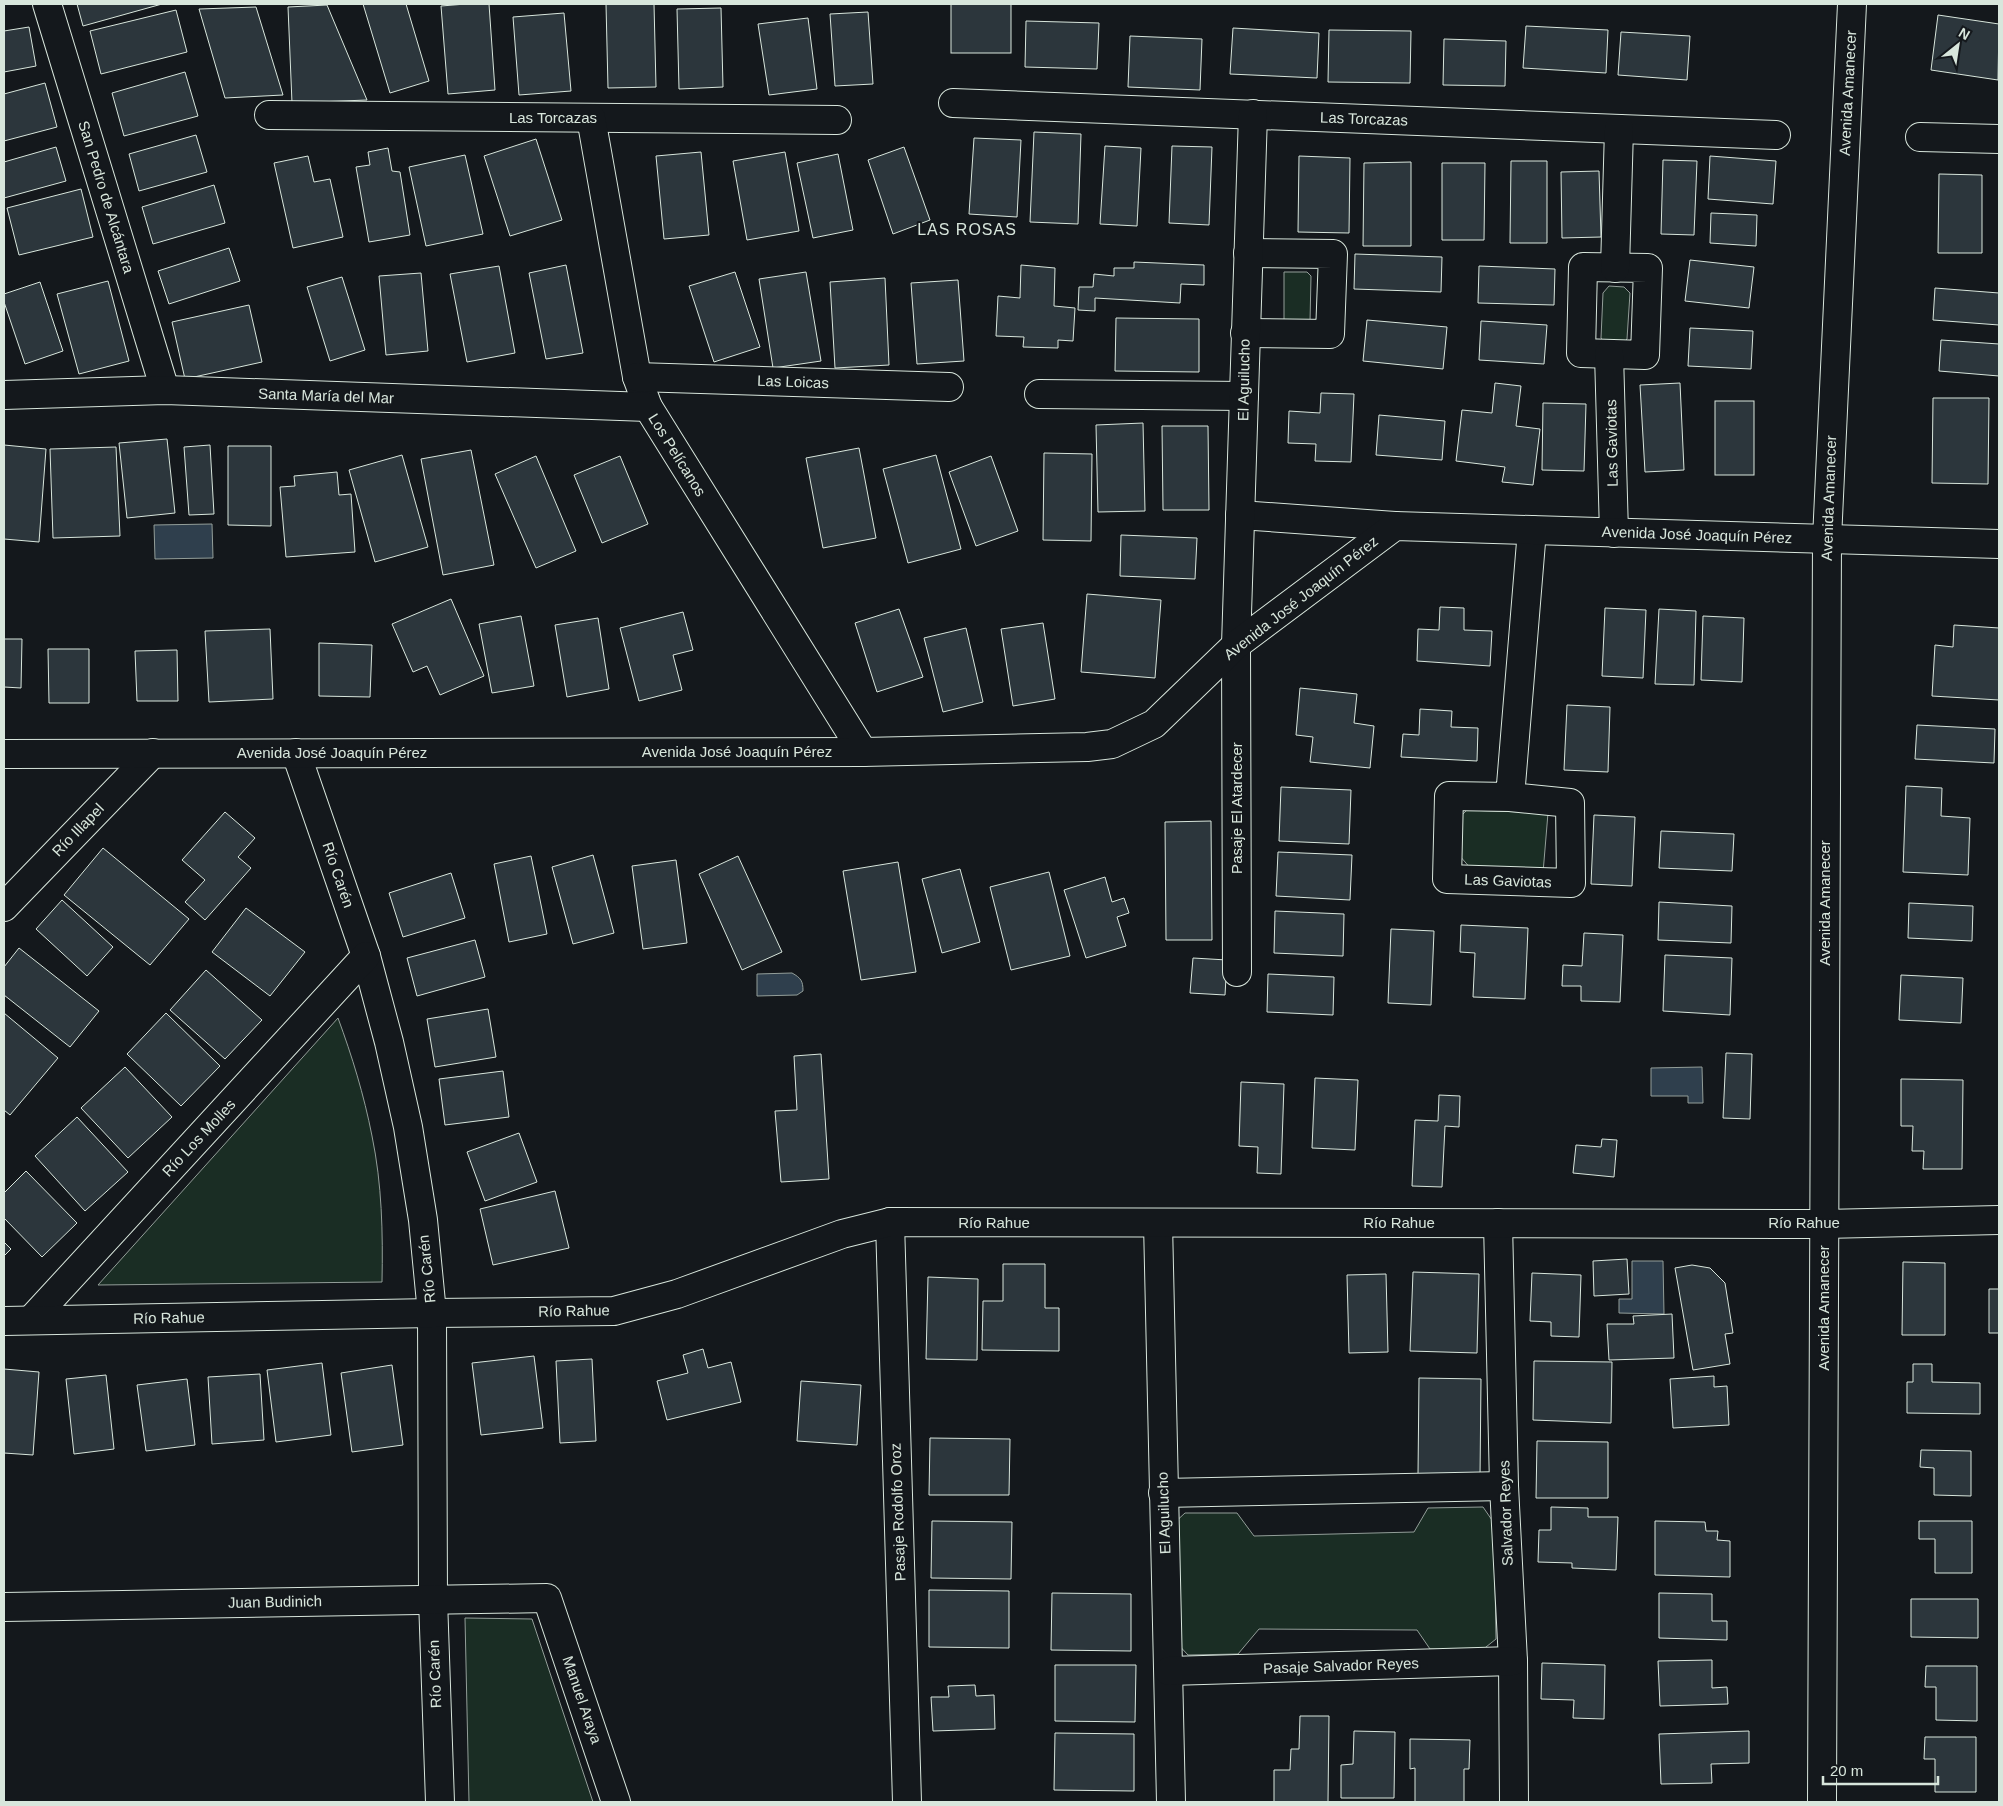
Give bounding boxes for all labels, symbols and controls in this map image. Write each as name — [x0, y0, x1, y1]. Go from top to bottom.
north arrow — [1933, 20, 1983, 70]
text: N — [1956, 24, 1973, 43]
street label: Avenida Amanecer — [1836, 30, 1859, 156]
street label: Las Torcazas — [1320, 108, 1408, 129]
street label: Las Torcazas — [509, 109, 597, 126]
street label: San Pedro de Alcántara — [75, 119, 138, 276]
district label: LAS ROSAS — [917, 221, 1017, 238]
street label: El Aguilucho — [1234, 339, 1253, 421]
street label: Las Loicas — [757, 372, 829, 391]
street label: Santa María del Mar — [258, 385, 394, 406]
street label: Las Gaviotas — [1602, 399, 1621, 487]
street label: Los Pelícanos — [645, 410, 710, 499]
street label: Avenida Amanecer — [1818, 435, 1839, 561]
street label: Avenida José Joaquín Pérez — [1601, 523, 1793, 546]
street label: Avenida José Joaquín Pérez — [1220, 532, 1381, 663]
street label: Pasaje El Atardecer — [1228, 742, 1245, 874]
street label: Avenida José Joaquín Pérez — [642, 743, 832, 760]
street label: Avenida José Joaquín Pérez — [237, 744, 427, 761]
street label: Río Illapel — [48, 800, 107, 860]
street label: Río Carén — [319, 840, 358, 910]
street label: Avenida Amanecer — [1816, 840, 1833, 966]
street label: Las Gaviotas — [1464, 870, 1552, 891]
street label: Río Los Molles — [159, 1096, 239, 1180]
street label: Río Rahue — [958, 1214, 1030, 1231]
street label: Río Rahue — [1363, 1214, 1435, 1231]
street label: Río Rahue — [1768, 1214, 1840, 1231]
street label: Río Carén — [414, 1234, 439, 1304]
street label: Avenida Amanecer — [1815, 1245, 1832, 1371]
street label: Río Rahue — [538, 1301, 610, 1320]
street label: Río Rahue — [133, 1308, 205, 1327]
street label: Pasaje Rodolfo Oroz — [887, 1443, 908, 1581]
street label: Salvador Reyes — [1495, 1460, 1516, 1566]
street label: El Aguilucho — [1154, 1471, 1173, 1555]
street label: Juan Budinich — [228, 1592, 322, 1611]
street label: Río Carén — [425, 1640, 444, 1708]
street label: Manuel Araya — [560, 1654, 606, 1747]
street label: Pasaje Salvador Reyes — [1263, 1654, 1419, 1677]
scale bar — [1823, 1754, 1938, 1786]
text: 20 m — [1830, 1762, 1863, 1779]

